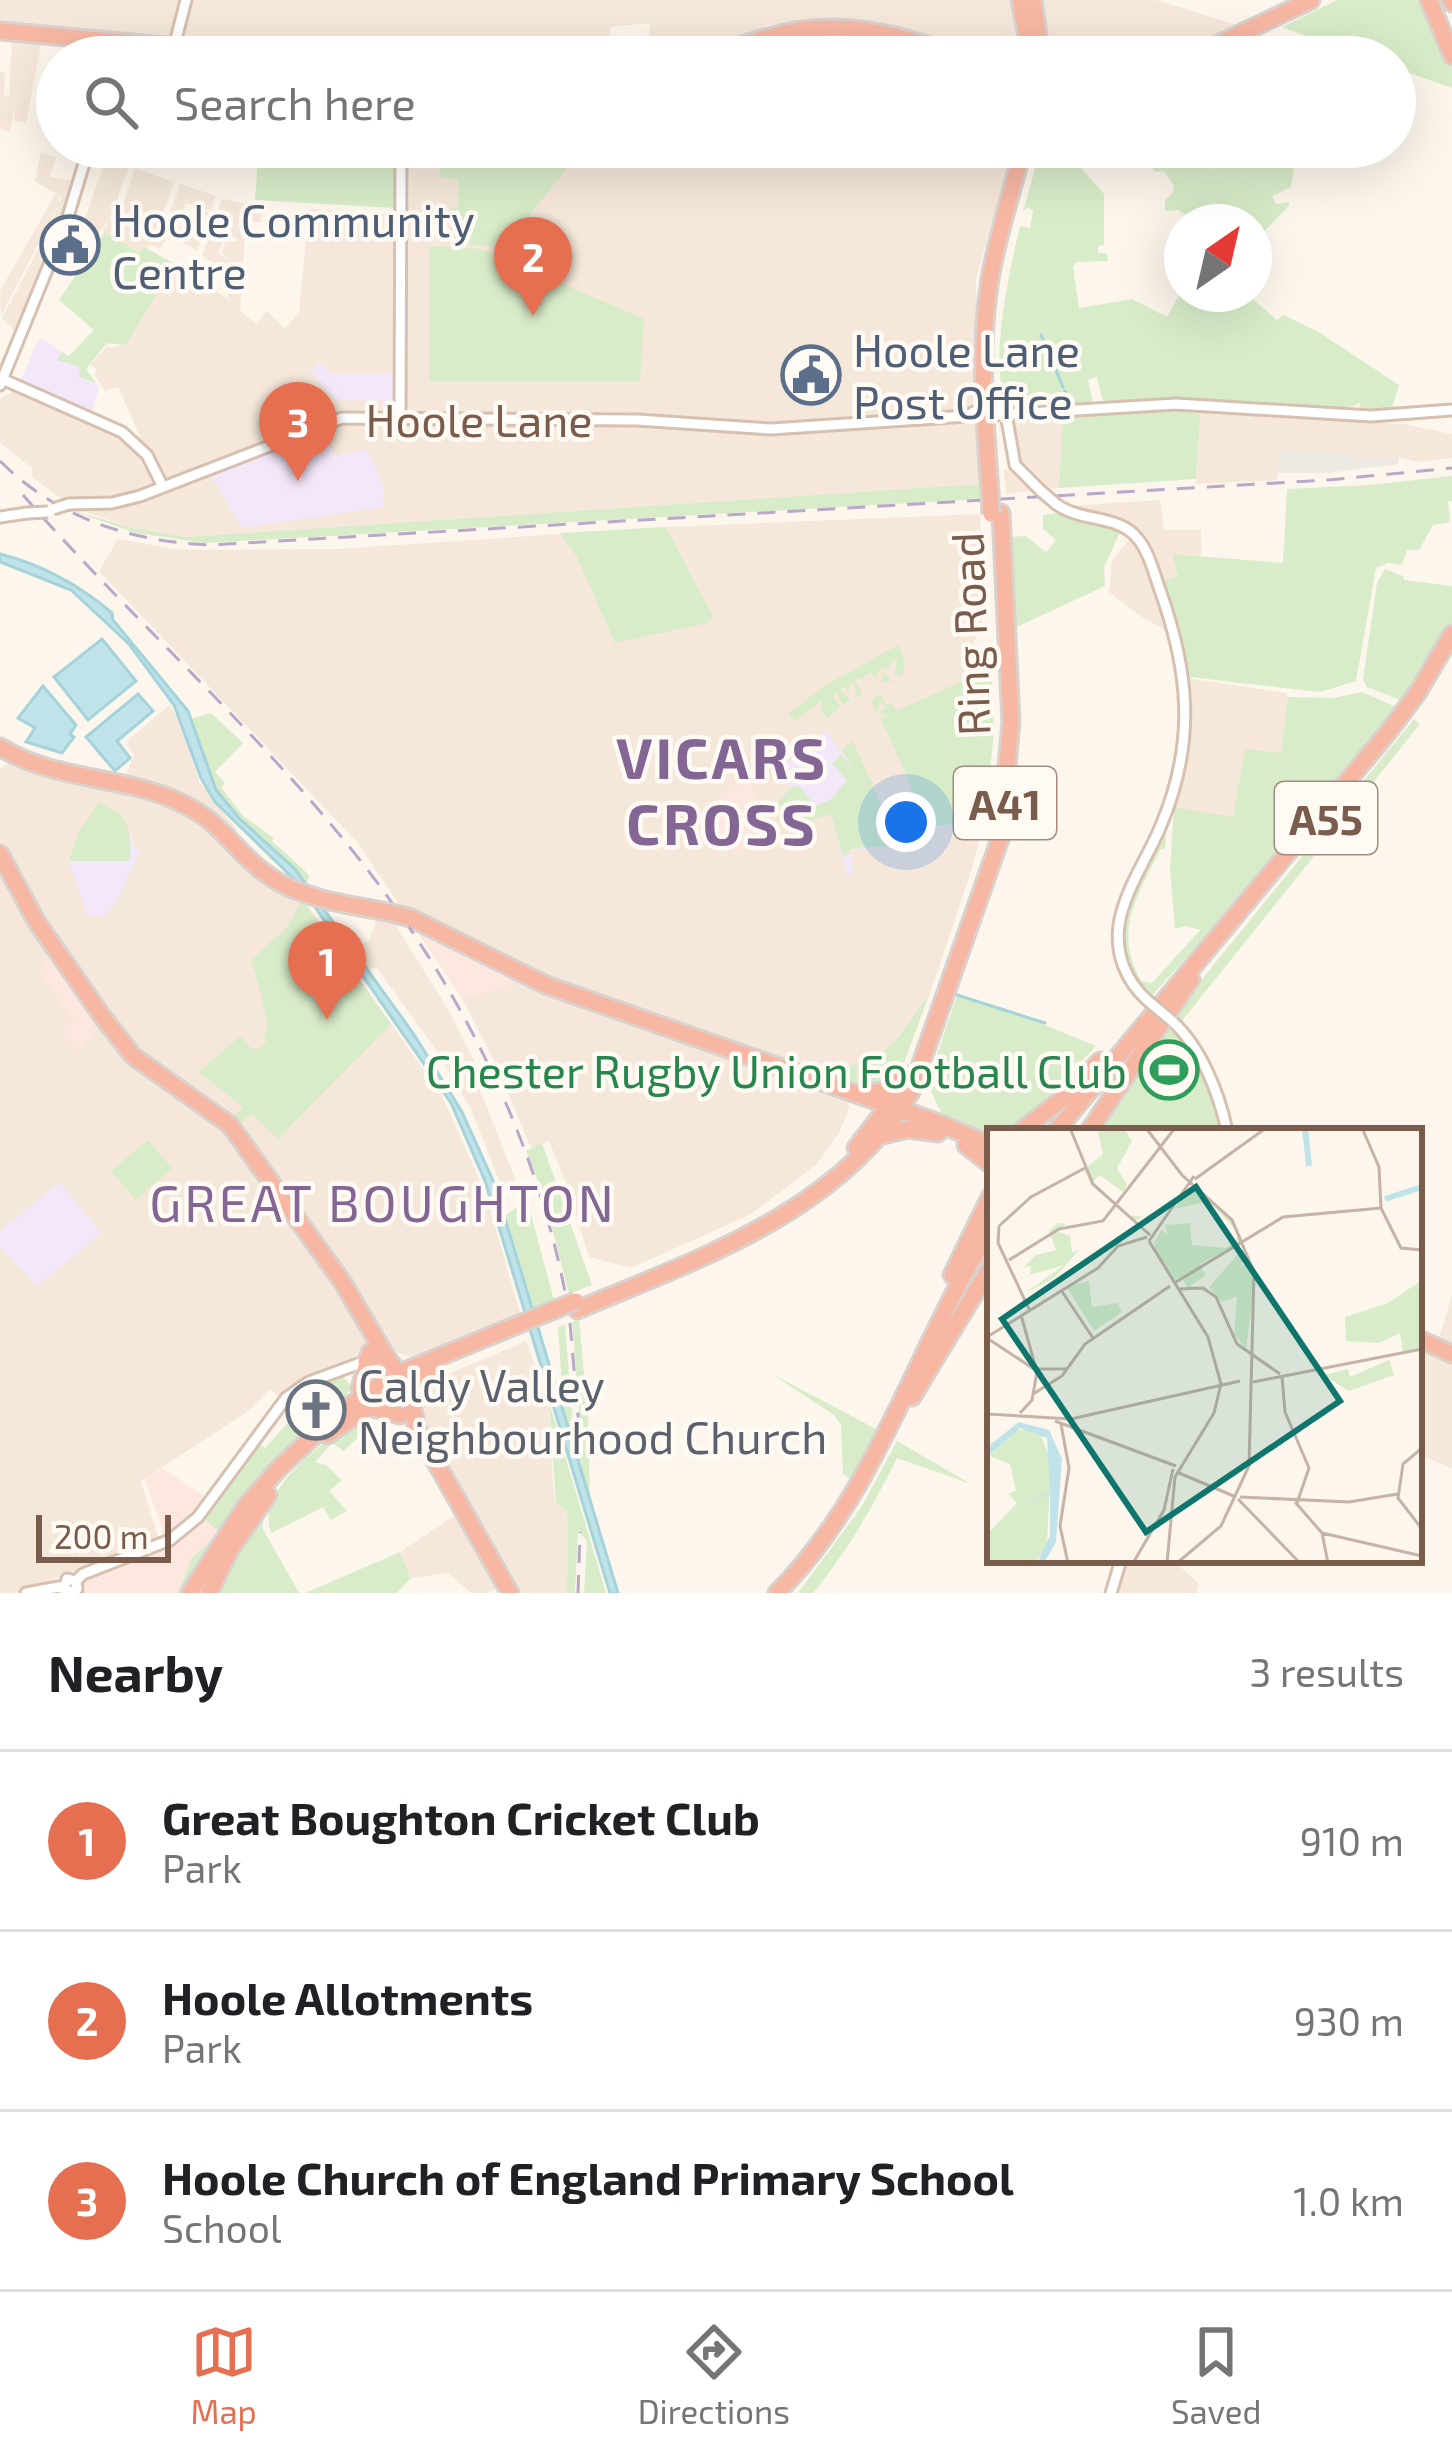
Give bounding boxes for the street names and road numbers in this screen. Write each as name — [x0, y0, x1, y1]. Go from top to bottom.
street label: Hoole Lane — [366, 392, 592, 446]
street label: Ring Road — [938, 531, 1000, 737]
road number: A41 — [954, 767, 1056, 839]
road number: A55 — [1275, 782, 1377, 854]

